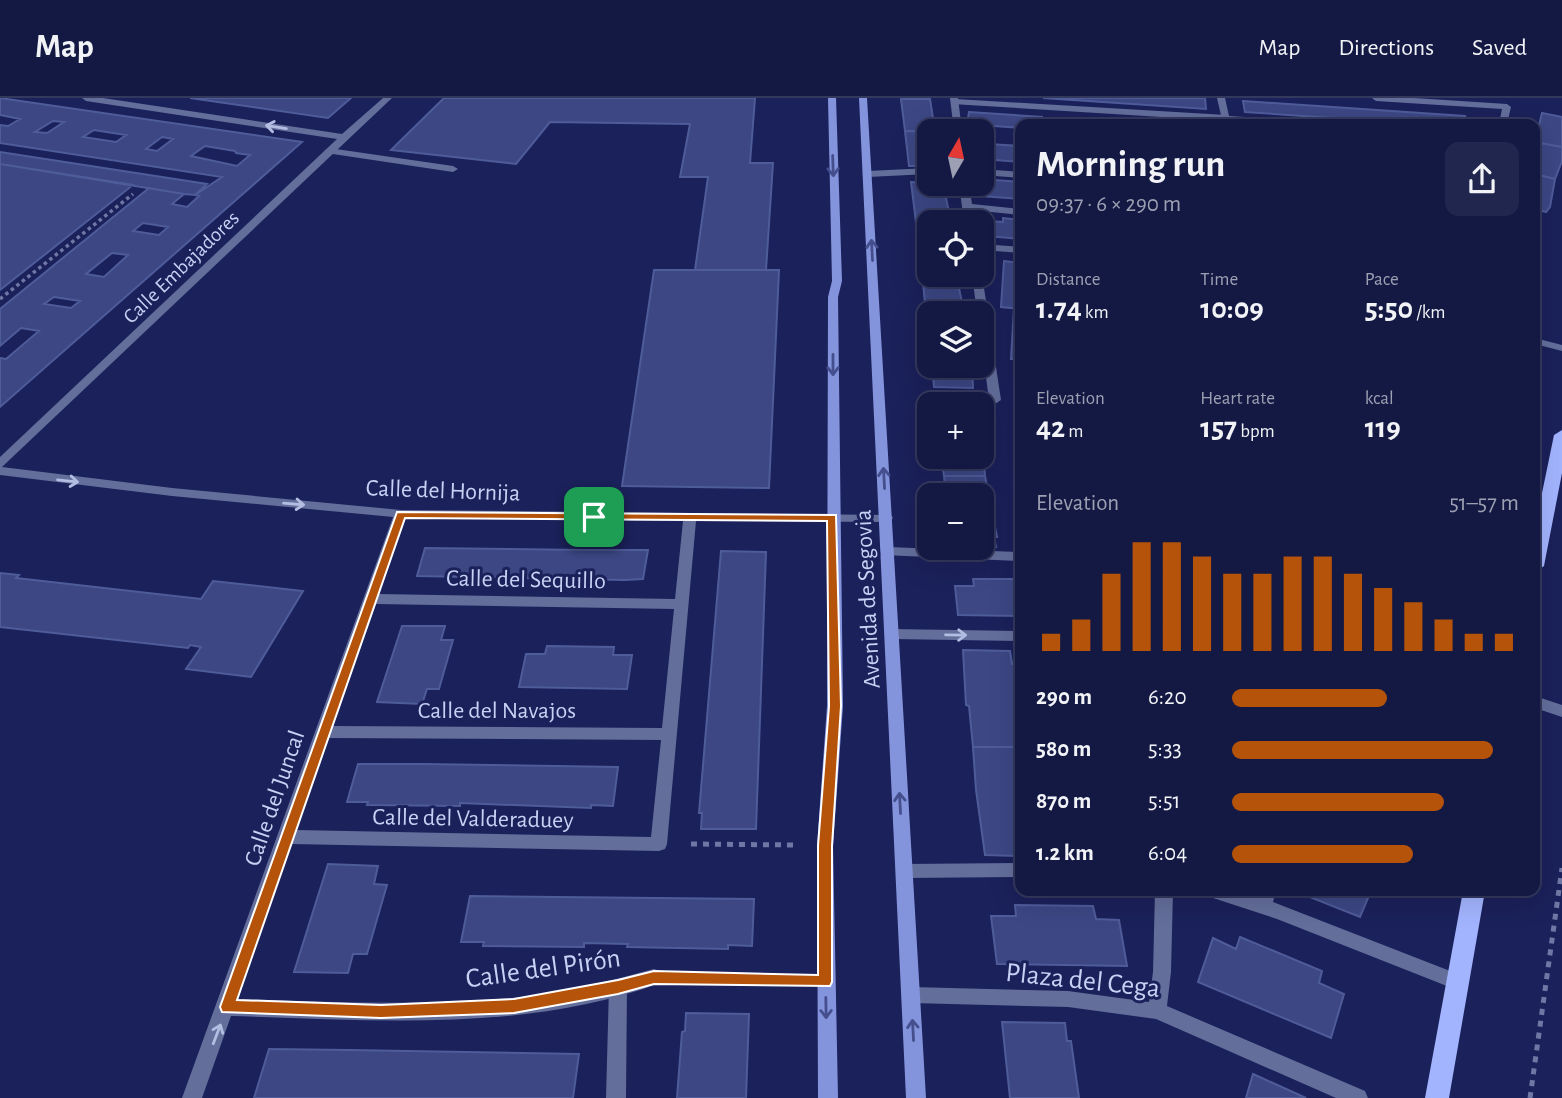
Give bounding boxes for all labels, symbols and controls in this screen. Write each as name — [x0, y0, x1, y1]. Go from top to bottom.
text: Map — [35, 31, 94, 64]
text: Map — [1258, 36, 1300, 60]
text: Directions — [1338, 36, 1434, 60]
text: Saved — [1472, 36, 1527, 60]
north arrow — [917, 119, 994, 196]
map controls — [917, 119, 994, 560]
one-way arrow — [265, 120, 288, 133]
button: share — [1445, 142, 1519, 216]
text: Morning run — [1036, 146, 1225, 184]
one-way arrow — [826, 154, 839, 177]
text: 09:37 · 6 × 290 m — [1036, 193, 1181, 216]
street label: Calle Embajadores — [119, 207, 243, 328]
button: locate — [917, 210, 994, 287]
one-way arrow — [865, 239, 878, 262]
text: Distance — [1036, 270, 1100, 289]
text: Time — [1200, 270, 1238, 289]
text: Pace — [1365, 270, 1399, 289]
text: 1.74 — [1036, 294, 1082, 324]
text: 10:09 — [1200, 294, 1264, 324]
text: 5:50 — [1365, 294, 1413, 324]
button: layers — [917, 301, 994, 378]
text: km — [1082, 303, 1109, 322]
text: /km — [1413, 303, 1446, 322]
one-way arrow — [826, 353, 840, 376]
text: Elevation — [1036, 389, 1105, 408]
text: Heart rate — [1200, 389, 1275, 408]
text: kcal — [1365, 389, 1394, 408]
button: + — [917, 392, 994, 469]
text: 42 — [1036, 413, 1065, 443]
text: 157 — [1200, 413, 1237, 443]
text: 119 — [1365, 413, 1401, 443]
text: m — [1065, 422, 1084, 441]
text: bpm — [1237, 422, 1275, 441]
one-way arrow — [877, 466, 890, 489]
one-way arrow — [56, 475, 78, 488]
street label: Calle del Hornija — [365, 476, 521, 506]
button: − — [917, 483, 994, 560]
pin — [564, 487, 624, 547]
text: Elevation — [1036, 492, 1119, 515]
text: 51–57 m — [1449, 492, 1519, 515]
one-way arrow — [282, 498, 305, 511]
icon: arrive — [575, 498, 613, 536]
street label: Avenida de Segovia — [851, 509, 885, 689]
street label: Calle del Sequillo — [446, 567, 606, 593]
one-way arrow — [944, 628, 967, 642]
text: 290 m — [1036, 686, 1092, 709]
text: 6:20 — [1148, 686, 1187, 709]
street label: Calle del Navajos — [418, 699, 576, 723]
street label: Calle del Juncal — [241, 728, 309, 869]
text: 580 m — [1036, 738, 1091, 761]
text: 5:33 — [1148, 738, 1182, 761]
text: 870 m — [1036, 790, 1091, 813]
text: 5:51 — [1148, 790, 1180, 813]
one-way arrow — [894, 791, 907, 814]
street label: Calle del Valderaduey — [372, 805, 574, 833]
text: 1.2 km — [1036, 842, 1094, 865]
text: 6:04 — [1148, 842, 1187, 865]
street label: Calle del Pirón — [464, 944, 623, 994]
street label: Plaza del Cega — [1004, 959, 1162, 1003]
one-way arrow — [819, 997, 832, 1020]
one-way arrow — [906, 1019, 919, 1042]
one-way arrow — [211, 1024, 224, 1046]

